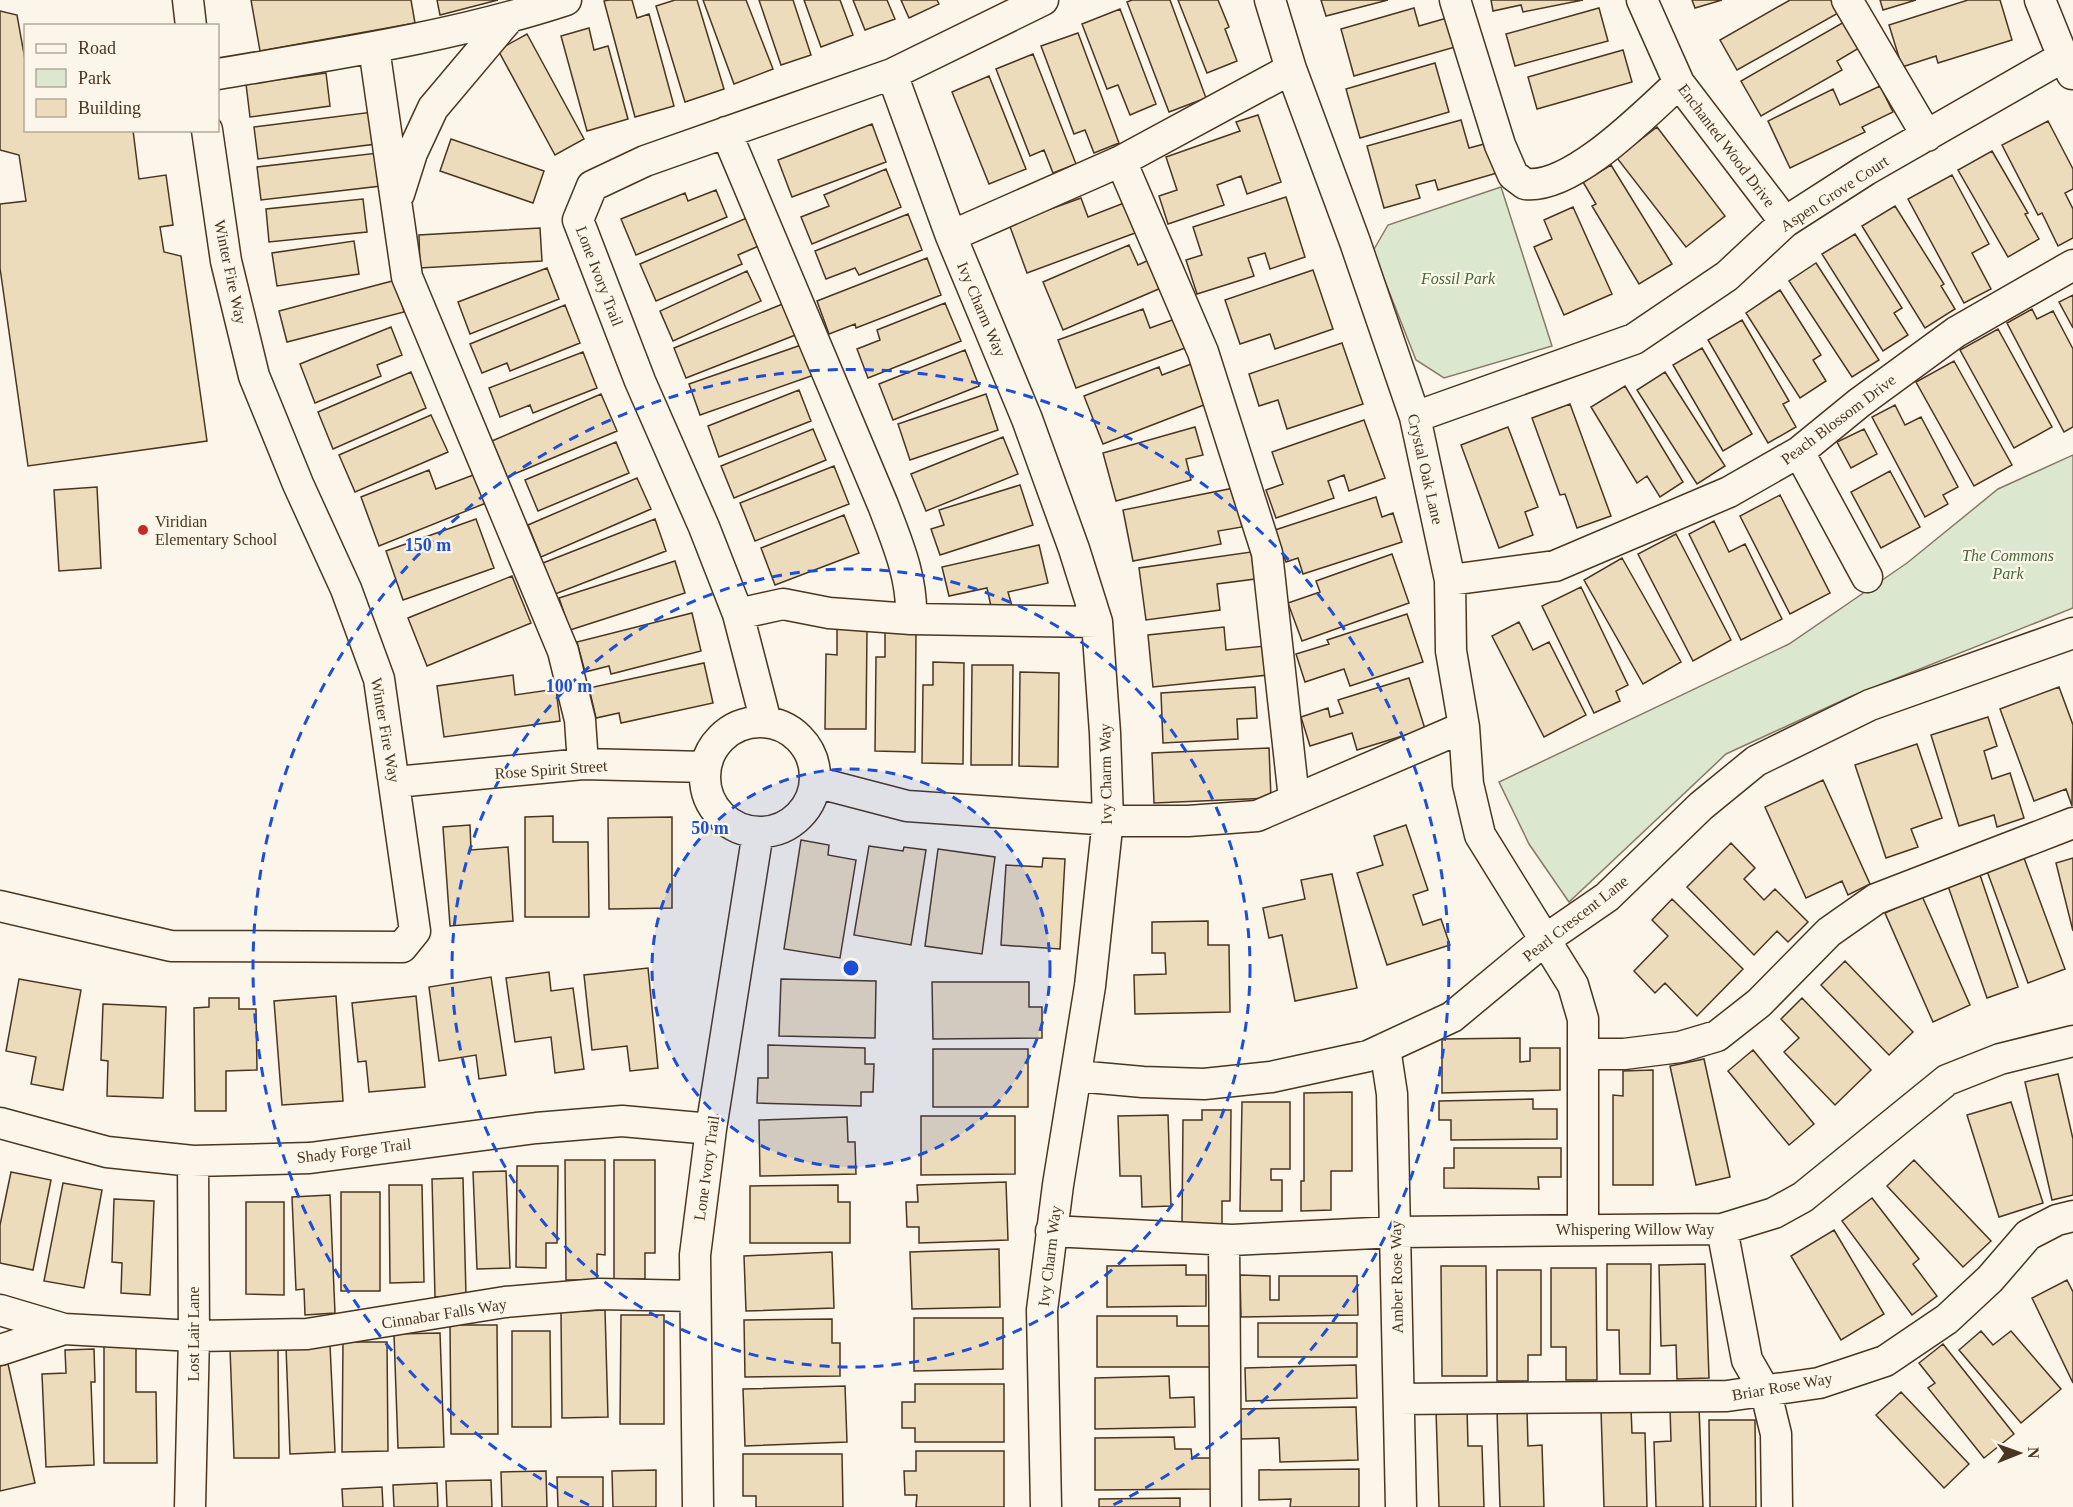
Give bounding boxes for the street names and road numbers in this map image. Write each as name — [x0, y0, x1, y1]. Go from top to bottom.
street label: Enchanted Wood Drive — [1675, 80, 1778, 210]
street label: Aspen Grove Court — [1777, 152, 1892, 236]
street label: Winter Fire Way — [210, 218, 250, 326]
street label: Lone Ivory Trail — [572, 224, 627, 329]
street label: Ivy Charm Way — [953, 259, 1009, 360]
street label: Peach Blossom Drive — [1778, 371, 1899, 468]
street label: Crystal Oak Lane — [1404, 412, 1446, 526]
street label: Winter Fire Way — [367, 676, 403, 784]
street label: Ivy Charm Way — [1096, 723, 1116, 825]
street label: Rose Spirit Street — [494, 757, 609, 783]
street label: Pearl Crescent Lane — [1519, 872, 1631, 965]
street label: Lone Ivory Trail — [691, 1114, 723, 1222]
street label: Shady Forge Trail — [296, 1135, 413, 1167]
street label: Ivy Charm Way — [1035, 1205, 1065, 1308]
street label: Amber Rose Way — [1387, 1220, 1407, 1334]
street label: Whispering Willow Way — [1556, 1221, 1714, 1239]
street label: Lost Lair Lane — [185, 1286, 202, 1382]
street label: Cinnabar Falls Way — [380, 1295, 508, 1333]
street label: Briar Rose Way — [1731, 1369, 1834, 1405]

